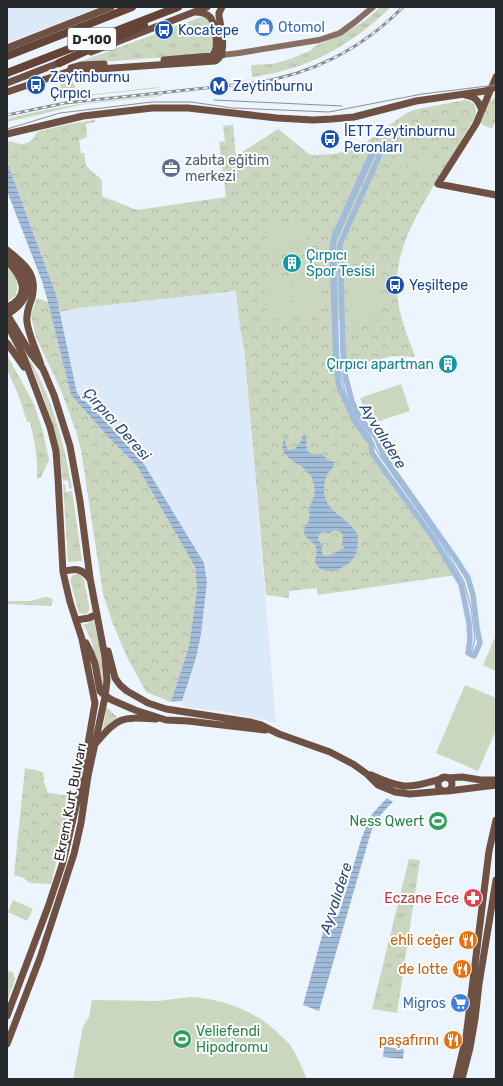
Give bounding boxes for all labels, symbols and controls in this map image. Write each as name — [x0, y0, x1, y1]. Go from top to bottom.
shop icon: Otomol — [253, 16, 275, 38]
bus stop icon: Kocatepe — [153, 19, 175, 41]
place label: Otomol — [278, 19, 325, 36]
place label: Kocatepe — [178, 22, 239, 39]
road number: D-100 — [68, 28, 116, 50]
place label: Zeytinburnu Çırpıcı — [50, 69, 130, 102]
bus stop icon: Zeytinburnu Çırpıcı — [25, 74, 47, 96]
metro station icon: Zeytinburnu — [208, 75, 230, 97]
place label: Zeytinburnu — [233, 78, 313, 95]
place label: İETT Zeytinburnu Peronları — [344, 123, 455, 156]
bus stop icon: İETT Zeytinburnu Peronları — [319, 128, 341, 150]
place label: zabıta eğitim merkezi — [185, 152, 269, 185]
office icon: zabıta eğitim merkezi — [160, 157, 182, 179]
place label: Çırpıcı Spor Tesisi — [306, 247, 375, 280]
building icon: Çırpıcı Spor Tesisi — [281, 252, 303, 274]
bus stop icon: Yeşiltepe — [384, 274, 406, 296]
place label: Yeşiltepe — [409, 277, 468, 294]
building icon: Çırpıcı apartman — [437, 353, 459, 375]
place label: Çırpıcı apartman — [326, 356, 434, 373]
water label: Çırpıcı Deresi — [80, 384, 155, 464]
water label: Ayvalıdere — [355, 399, 410, 472]
street label: Ekrem Kurt Bulvarı — [51, 741, 90, 863]
sports icon: Ness Qwert — [427, 810, 449, 832]
place label: Ness Qwert — [350, 813, 425, 830]
water label: Ayvalıdere — [316, 860, 356, 937]
pharmacy icon: Eczane Ece — [462, 887, 484, 909]
place label: Eczane Ece — [384, 890, 459, 907]
restaurant icon: ehli ceğer — [457, 929, 479, 951]
place label: ehli ceğer — [390, 932, 455, 949]
restaurant icon: de lotte — [451, 958, 473, 980]
place label: de lotte — [398, 961, 448, 978]
supermarket icon: Migros — [449, 992, 471, 1014]
place label: Migros — [403, 995, 446, 1012]
place label: Veliefendi Hipodromu — [196, 1023, 268, 1056]
sports icon: Veliefendi Hipodromu — [171, 1028, 193, 1050]
restaurant icon: paşafırını — [442, 1029, 464, 1051]
place label: paşafırını — [379, 1032, 439, 1049]

